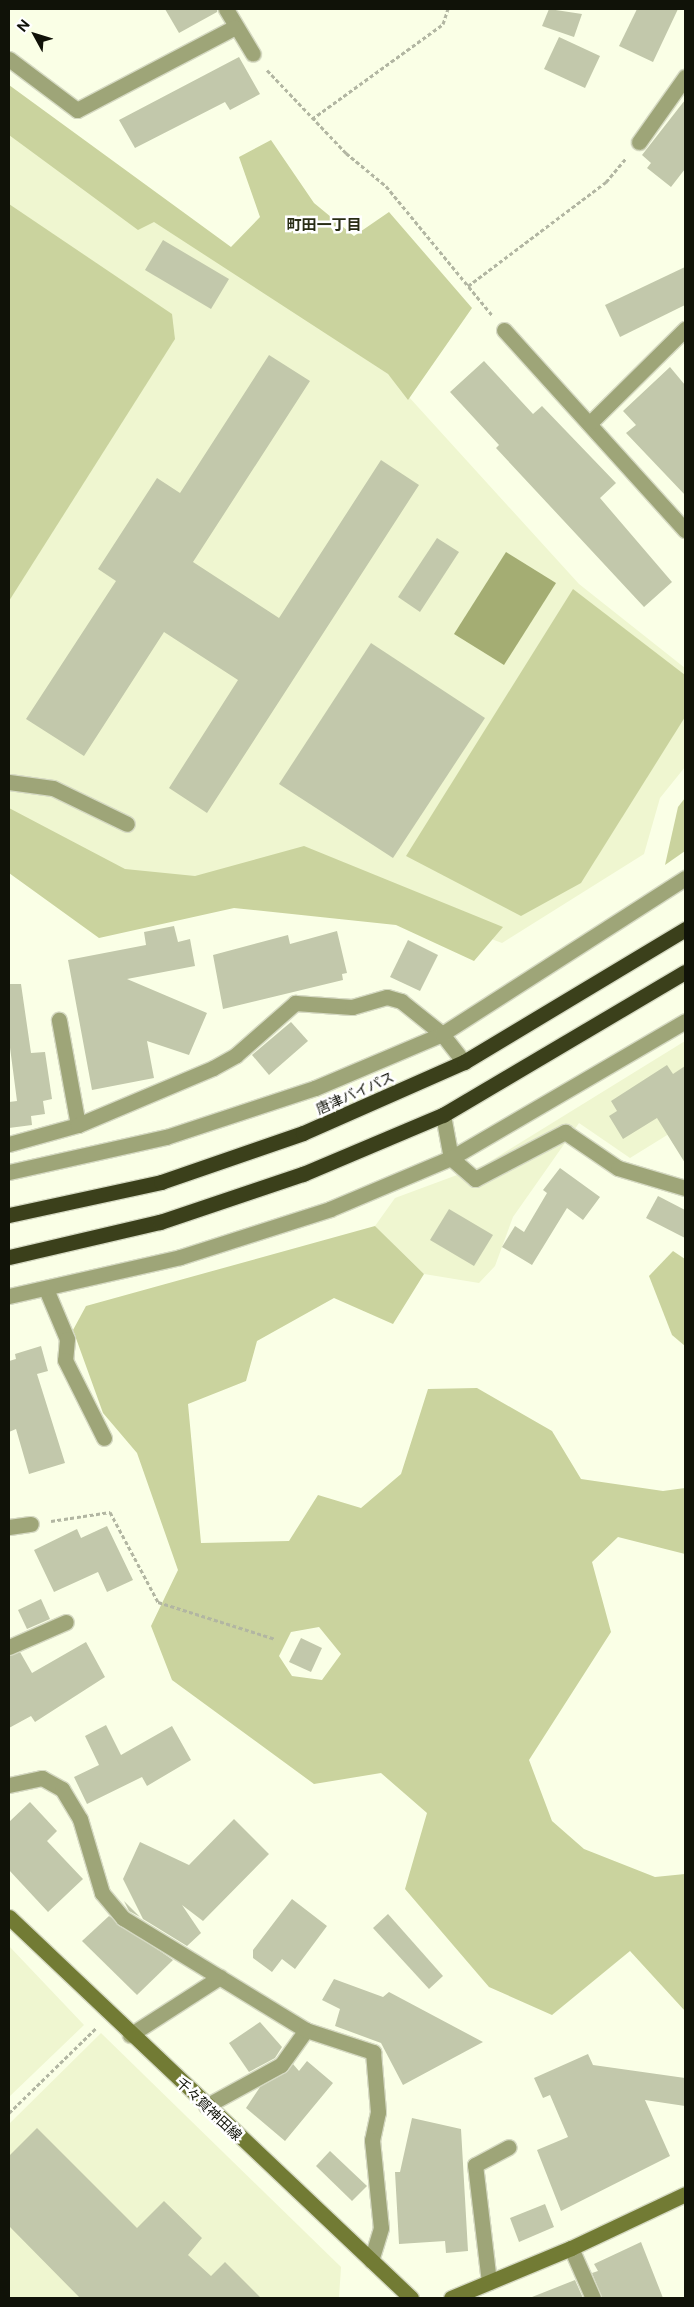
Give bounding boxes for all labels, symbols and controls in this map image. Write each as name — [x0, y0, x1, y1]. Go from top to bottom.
north arrow — [10, 10, 60, 60]
text: N — [14, 16, 33, 35]
district label: 町田一丁目 — [287, 216, 361, 234]
street label: 唐津バイパス — [313, 1068, 397, 1118]
street label: 千々賀神田線 — [173, 2074, 245, 2144]

